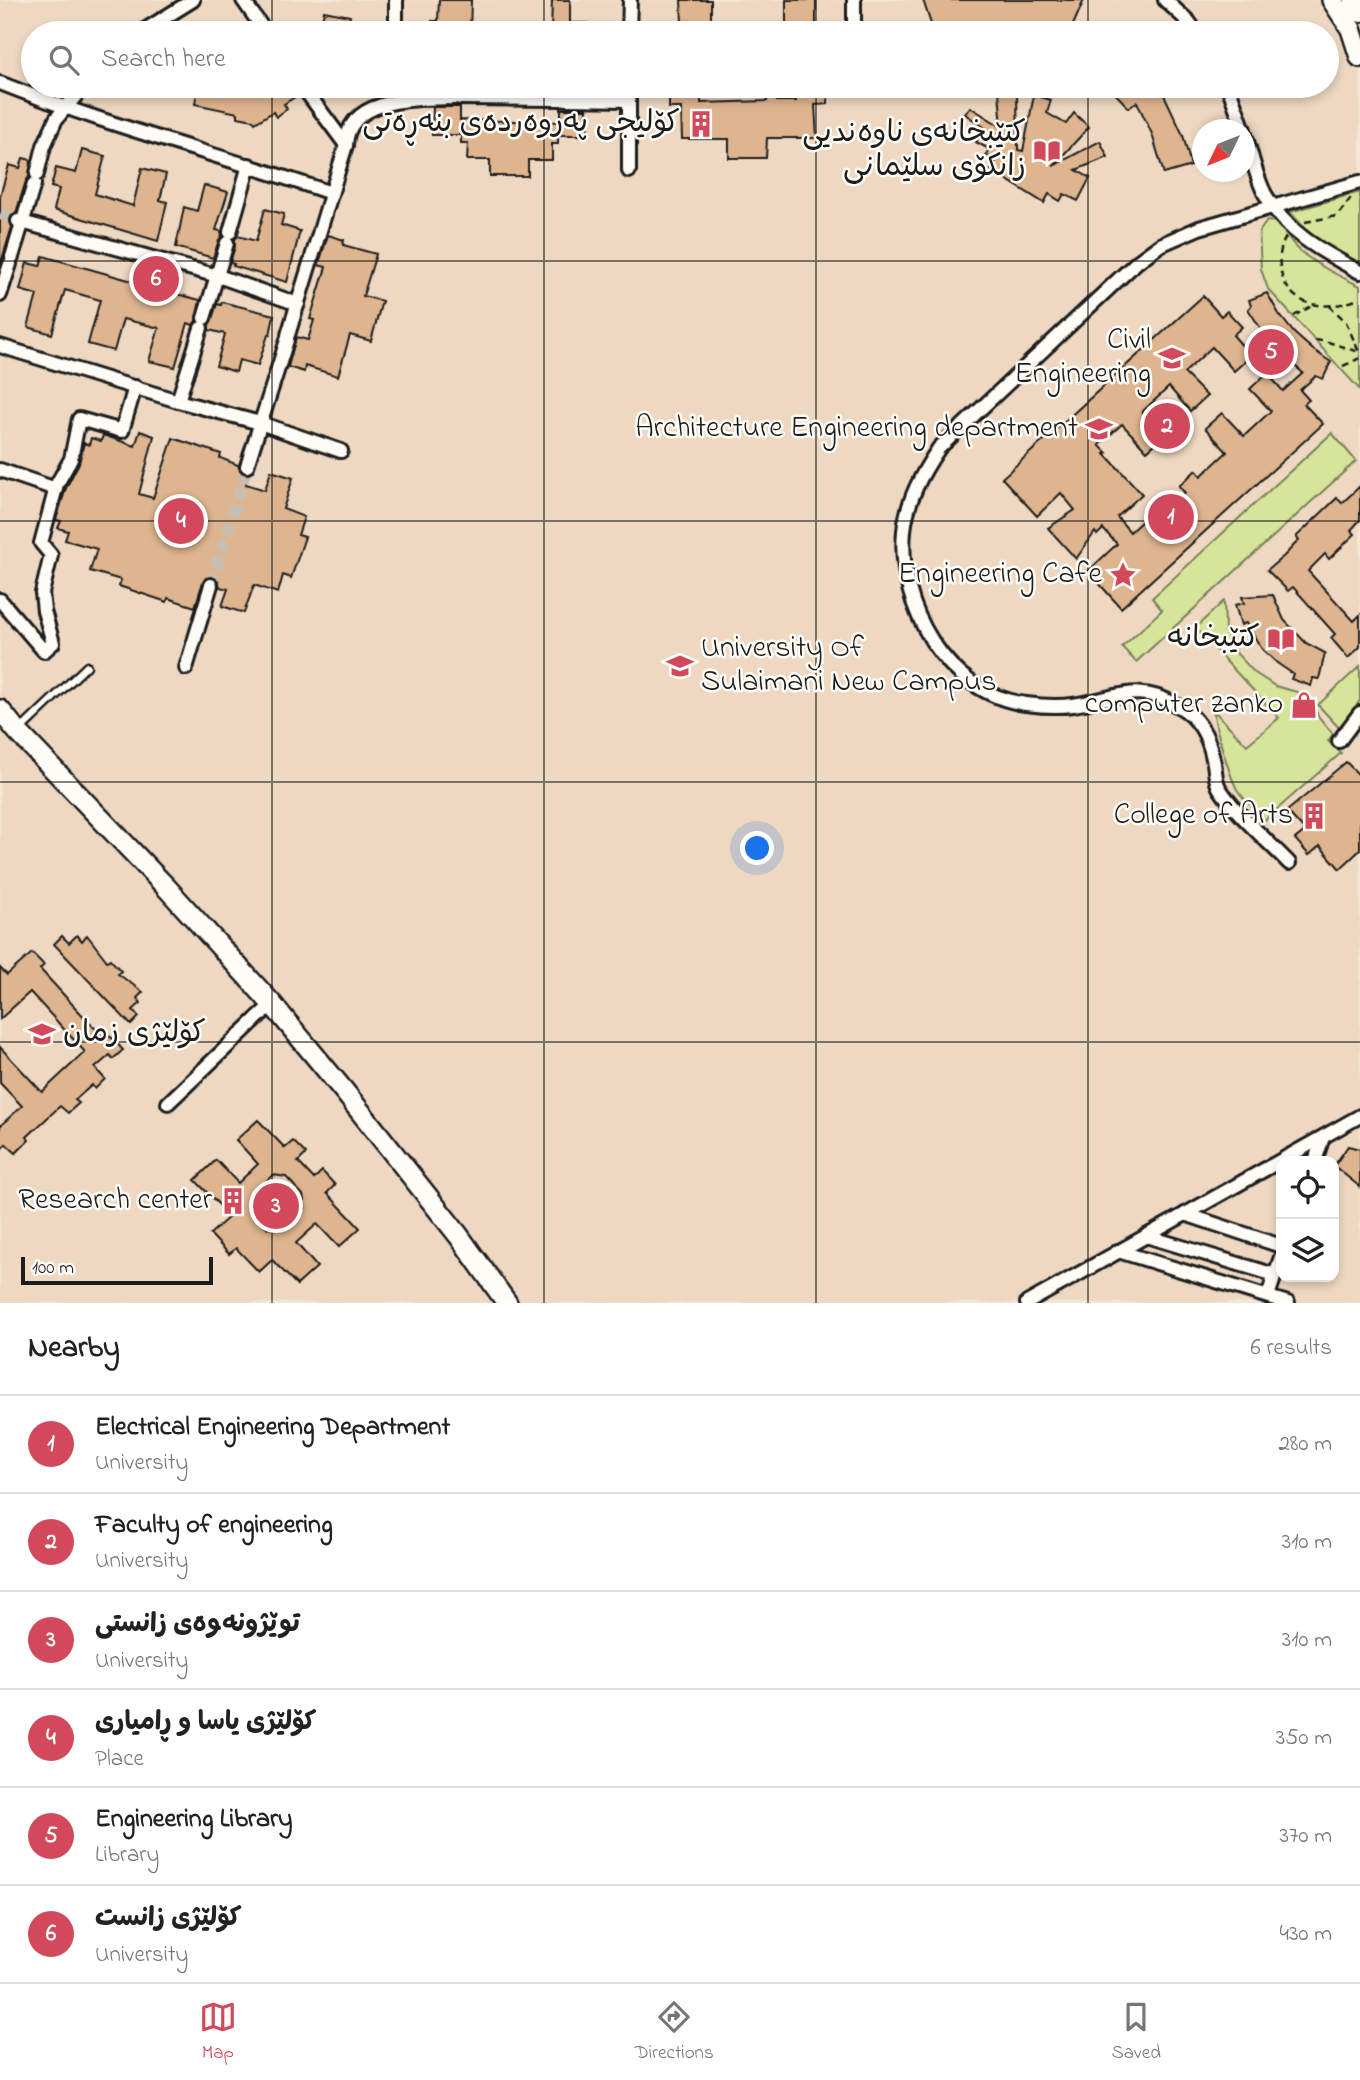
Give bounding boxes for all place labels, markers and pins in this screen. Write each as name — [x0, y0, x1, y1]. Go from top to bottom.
place label: کۆلیجی پەروەردەی بنەڕەتی — [362, 102, 680, 146]
building icon: کۆلیجی پەروەردەی بنەڕەتی — [686, 109, 716, 139]
place label: کتێبخانەی ناوەندیی زانکۆی سلێمانی — [802, 112, 1026, 190]
library icon: کتێبخانەی ناوەندیی زانکۆی سلێمانی — [1032, 136, 1062, 166]
pin: 6 — [133, 253, 179, 305]
place label: Civil Engineering — [1014, 319, 1151, 397]
pin: 5 — [1248, 326, 1294, 378]
school or university icon: Civil Engineering — [1157, 343, 1187, 373]
pin: 2 — [1144, 400, 1190, 452]
place label: Architecture Engineering department — [635, 407, 1078, 451]
school or university icon: Architecture Engineering department — [1084, 414, 1114, 444]
pin: 1 — [1148, 491, 1194, 543]
pin: 4 — [158, 495, 204, 547]
place label: Engineering Cafe — [898, 553, 1103, 597]
place icon: Engineering Cafe — [1108, 560, 1138, 590]
place label: کتێبخانە — [1168, 617, 1260, 661]
library icon: کتێبخانە — [1266, 624, 1296, 654]
place label: University Of Sulaimani New Campus — [701, 627, 997, 705]
school or university icon: University Of Sulaimani New Campus — [665, 651, 695, 681]
place label: computer zanko — [1085, 683, 1283, 727]
shop icon: computer zanko — [1289, 690, 1319, 720]
place label: College of Arts — [1114, 794, 1293, 838]
building icon: College of Arts — [1299, 801, 1329, 831]
place label: کۆلێژی زمان — [63, 1012, 206, 1056]
school or university icon: کۆلێژی زمان — [27, 1019, 57, 1049]
place label: Research center — [18, 1179, 213, 1223]
pin: 3 — [253, 1180, 299, 1232]
building icon: Research center — [218, 1186, 248, 1216]

